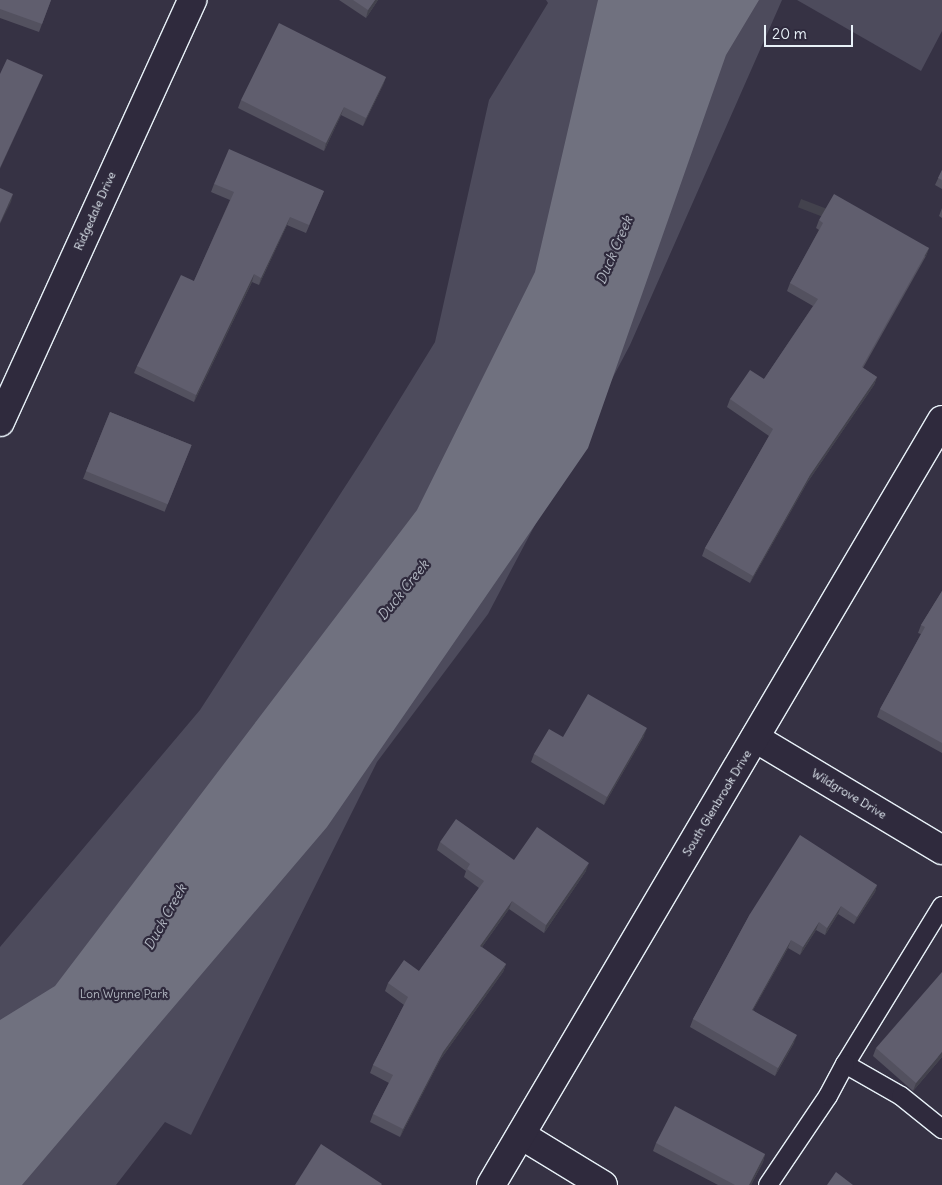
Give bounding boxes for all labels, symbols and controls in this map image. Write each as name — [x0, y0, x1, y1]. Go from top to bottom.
scale bar — [767, 15, 856, 47]
text: 20 m — [772, 24, 807, 43]
street label: Ridgedale Drive — [71, 169, 119, 253]
water label: Duck Creek — [592, 213, 636, 287]
water label: Duck Creek — [374, 557, 432, 623]
street label: South Glenbrook Drive — [680, 747, 754, 859]
street label: Wildgrove Drive — [809, 766, 889, 822]
water label: Duck Creek — [140, 881, 190, 953]
park label: Lon Wynne Park — [80, 987, 168, 1001]

